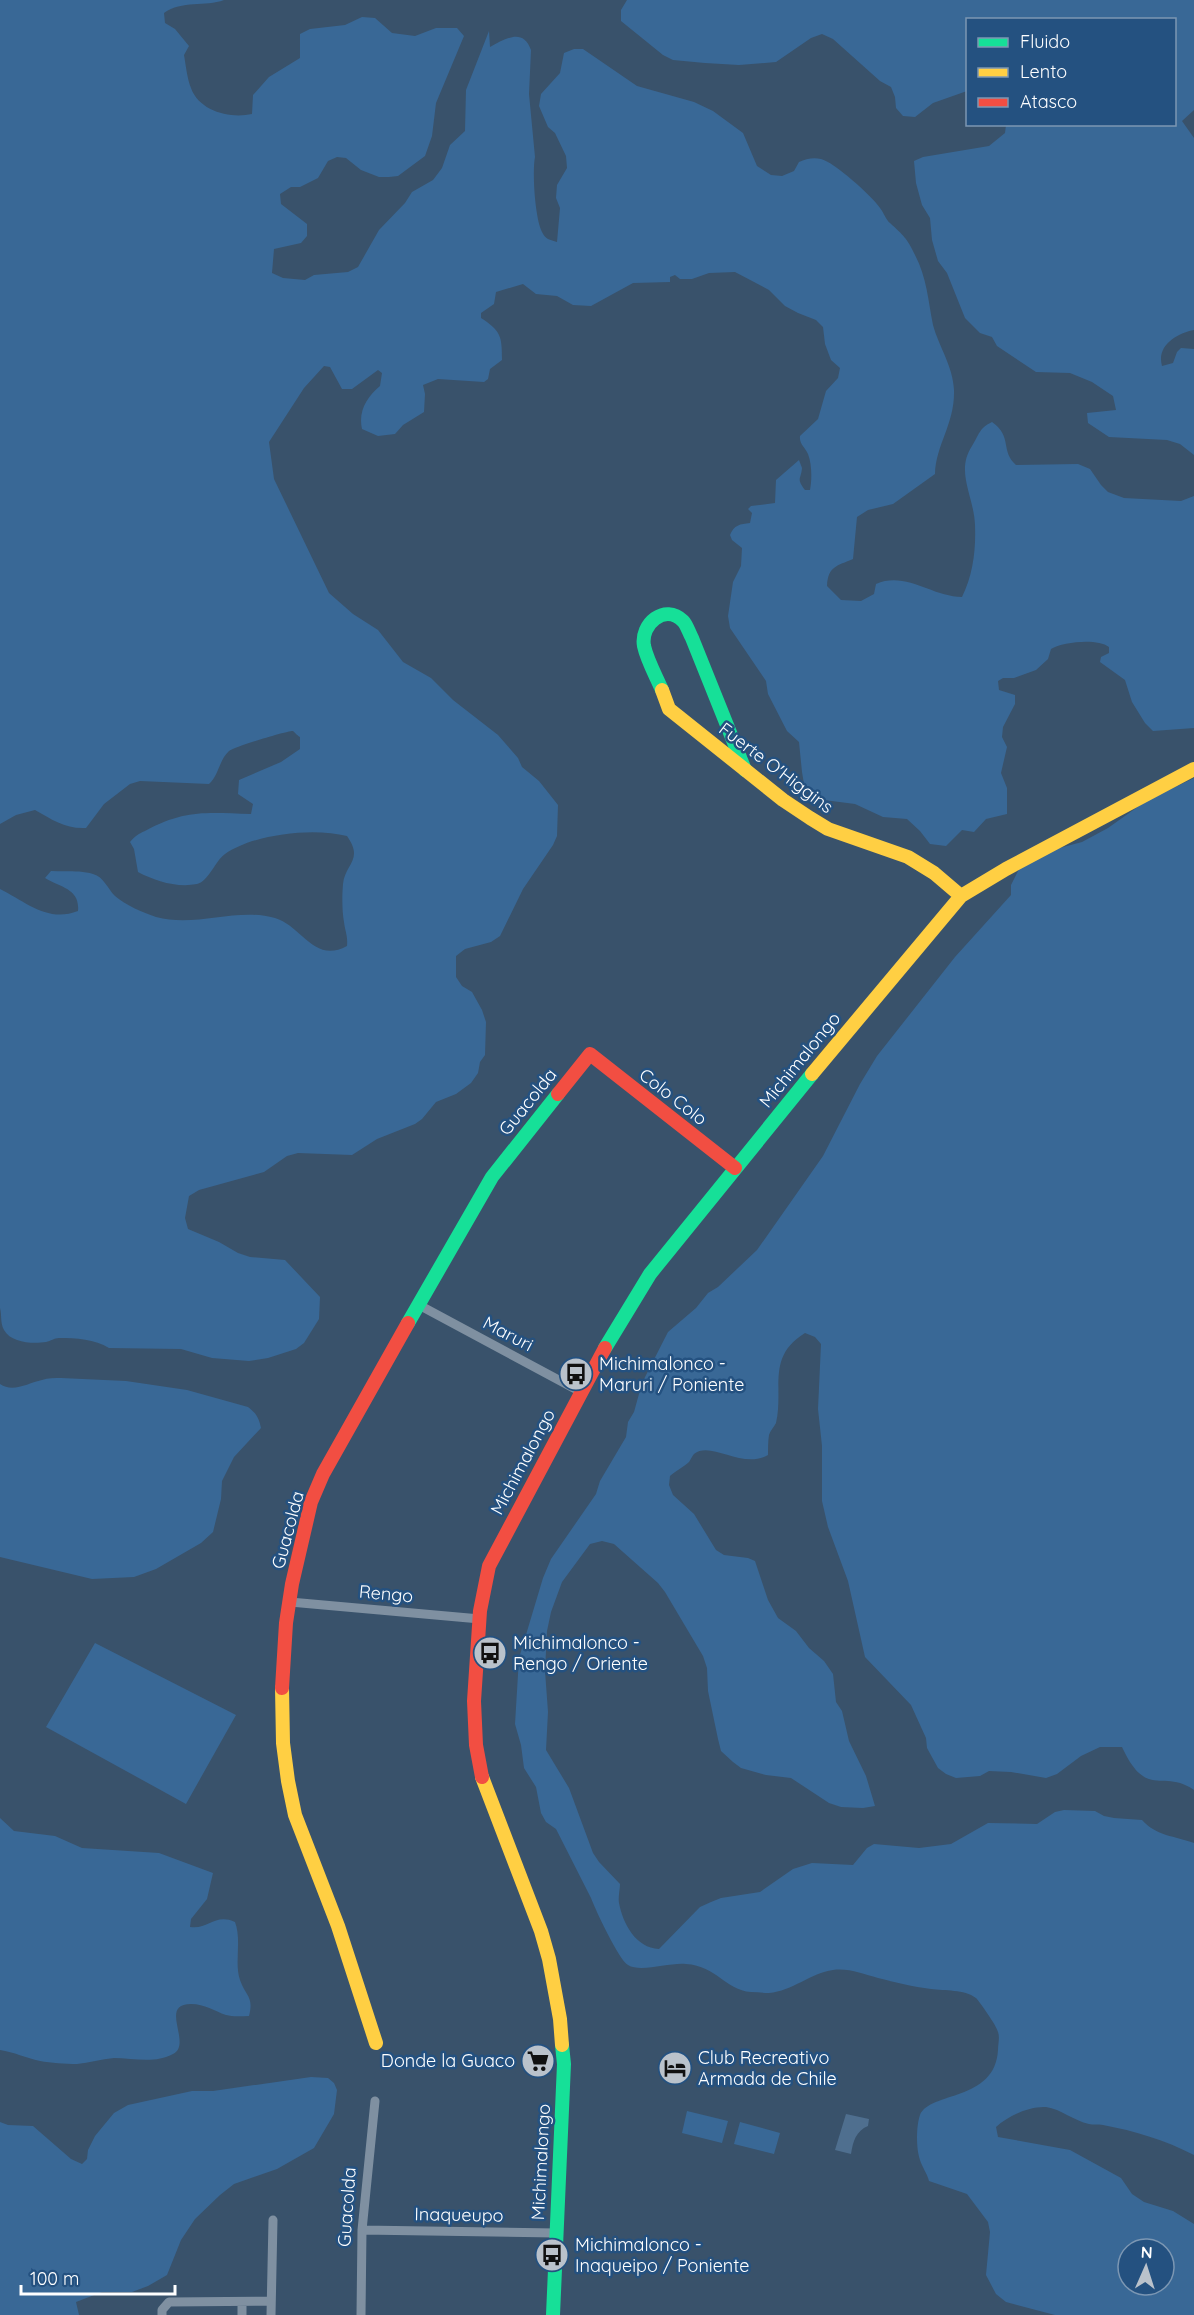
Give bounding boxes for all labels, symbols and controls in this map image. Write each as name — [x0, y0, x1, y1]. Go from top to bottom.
legend — [966, 18, 1176, 126]
text: Fluido — [1020, 30, 1070, 53]
text: Lento — [1020, 60, 1067, 83]
text: Atasco — [1020, 90, 1077, 113]
street label: Fuerte O'Higgins — [714, 717, 838, 818]
street label: Michimalongo — [754, 1007, 845, 1112]
street label: Colo Colo — [635, 1063, 712, 1130]
street label: Guacolda — [494, 1064, 562, 1140]
street label: Maruri — [479, 1311, 537, 1356]
place label: Michimalonco - Maruri / Poniente — [599, 1352, 744, 1396]
bus stop icon: Michimalonco - Maruri / Poniente — [558, 1356, 594, 1392]
street label: Michimalongo — [485, 1405, 560, 1519]
street label: Guacolda — [266, 1488, 309, 1571]
street label: Rengo — [358, 1580, 414, 1607]
place label: Michimalonco - Rengo / Oriente — [513, 1631, 648, 1675]
bus stop icon: Michimalonco - Rengo / Oriente — [472, 1635, 508, 1671]
supermarket icon: Donde la Guaco — [520, 2043, 556, 2079]
place label: Club Recreativo Armada de Chile — [698, 2046, 837, 2090]
place label: Donde la Guaco — [381, 2049, 515, 2072]
hotel icon: Club Recreativo Armada de Chile — [657, 2050, 693, 2086]
street label: Michimalongo — [526, 2103, 555, 2221]
street label: Guacolda — [332, 2166, 361, 2247]
street label: Inaqueupo — [414, 2202, 504, 2227]
place label: Michimalonco - Inaqueipo / Poniente — [575, 2233, 749, 2277]
bus stop icon: Michimalonco - Inaqueipo / Poniente — [534, 2237, 570, 2273]
north arrow — [1116, 2237, 1176, 2297]
text: N — [1140, 2242, 1153, 2262]
scale bar — [21, 2258, 176, 2296]
text: 100 m — [30, 2267, 79, 2290]

